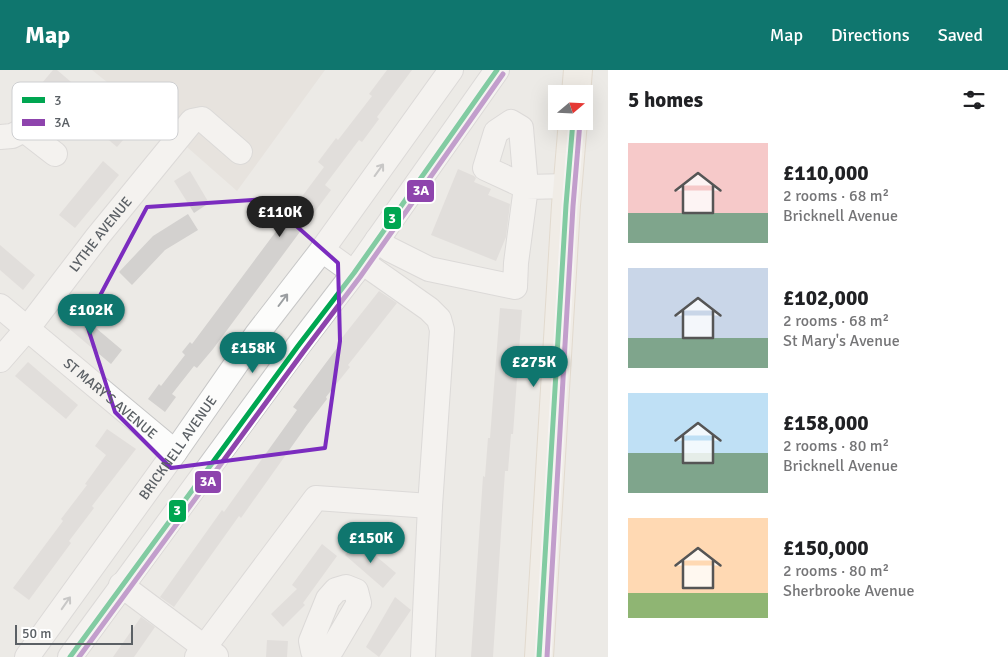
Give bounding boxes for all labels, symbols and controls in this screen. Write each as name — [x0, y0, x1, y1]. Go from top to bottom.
text: Map — [25, 20, 70, 50]
text: Map — [770, 24, 803, 46]
text: Directions — [831, 24, 910, 46]
text: Saved — [938, 24, 983, 46]
legend — [12, 82, 178, 140]
north arrow — [548, 85, 592, 130]
map controls — [548, 85, 593, 130]
icon: filters — [960, 86, 988, 114]
text: 5 homes — [628, 87, 703, 113]
text: 3 — [54, 92, 62, 109]
text: 3A — [54, 114, 71, 131]
text: £110,000 — [783, 160, 869, 186]
one-way arrow — [374, 163, 384, 177]
icon: home — [668, 163, 728, 223]
line badge: 3A — [406, 179, 435, 203]
text: 3A — [413, 182, 429, 199]
text: 2 rooms · 68 m² — [783, 186, 889, 206]
street label: LYTHE AVENUE — [66, 193, 136, 275]
pin: £110K — [245, 196, 315, 238]
text: £110K — [258, 202, 302, 222]
line badge: 3 — [383, 206, 402, 230]
text: Bricknell Avenue — [783, 206, 898, 226]
text: 3 — [388, 210, 396, 227]
text: £102,000 — [783, 285, 869, 311]
icon: home — [668, 288, 728, 348]
one-way arrow — [278, 293, 288, 307]
pin: £102K — [56, 294, 126, 336]
text: £102K — [69, 300, 113, 320]
text: 2 rooms · 68 m² — [783, 311, 889, 331]
text: St Mary's Avenue — [783, 331, 900, 351]
pin: £158K — [218, 332, 288, 374]
text: £158K — [231, 338, 275, 358]
pin: £275K — [499, 346, 569, 388]
text: £275K — [512, 352, 556, 372]
street label: ST MARY'S AVENUE — [60, 355, 161, 443]
street label: BRICKNELL AVENUE — [135, 392, 221, 503]
text: £158,000 — [783, 410, 869, 436]
icon: home — [668, 413, 728, 473]
text: 2 rooms · 80 m² — [783, 436, 889, 456]
text: Bricknell Avenue — [783, 456, 898, 476]
line badge: 3A — [194, 470, 222, 494]
text: 3A — [200, 473, 216, 490]
line badge: 3 — [168, 499, 187, 523]
text: 3 — [173, 502, 181, 519]
pin: £150K — [336, 522, 406, 564]
text: £150K — [349, 528, 393, 548]
text: £150,000 — [783, 535, 869, 561]
icon: home — [668, 538, 728, 598]
text: 2 rooms · 80 m² — [783, 561, 889, 581]
text: Sherbrooke Avenue — [783, 581, 914, 601]
one-way arrow — [61, 596, 71, 610]
scale bar — [15, 622, 132, 645]
text: 50 m — [22, 625, 51, 642]

